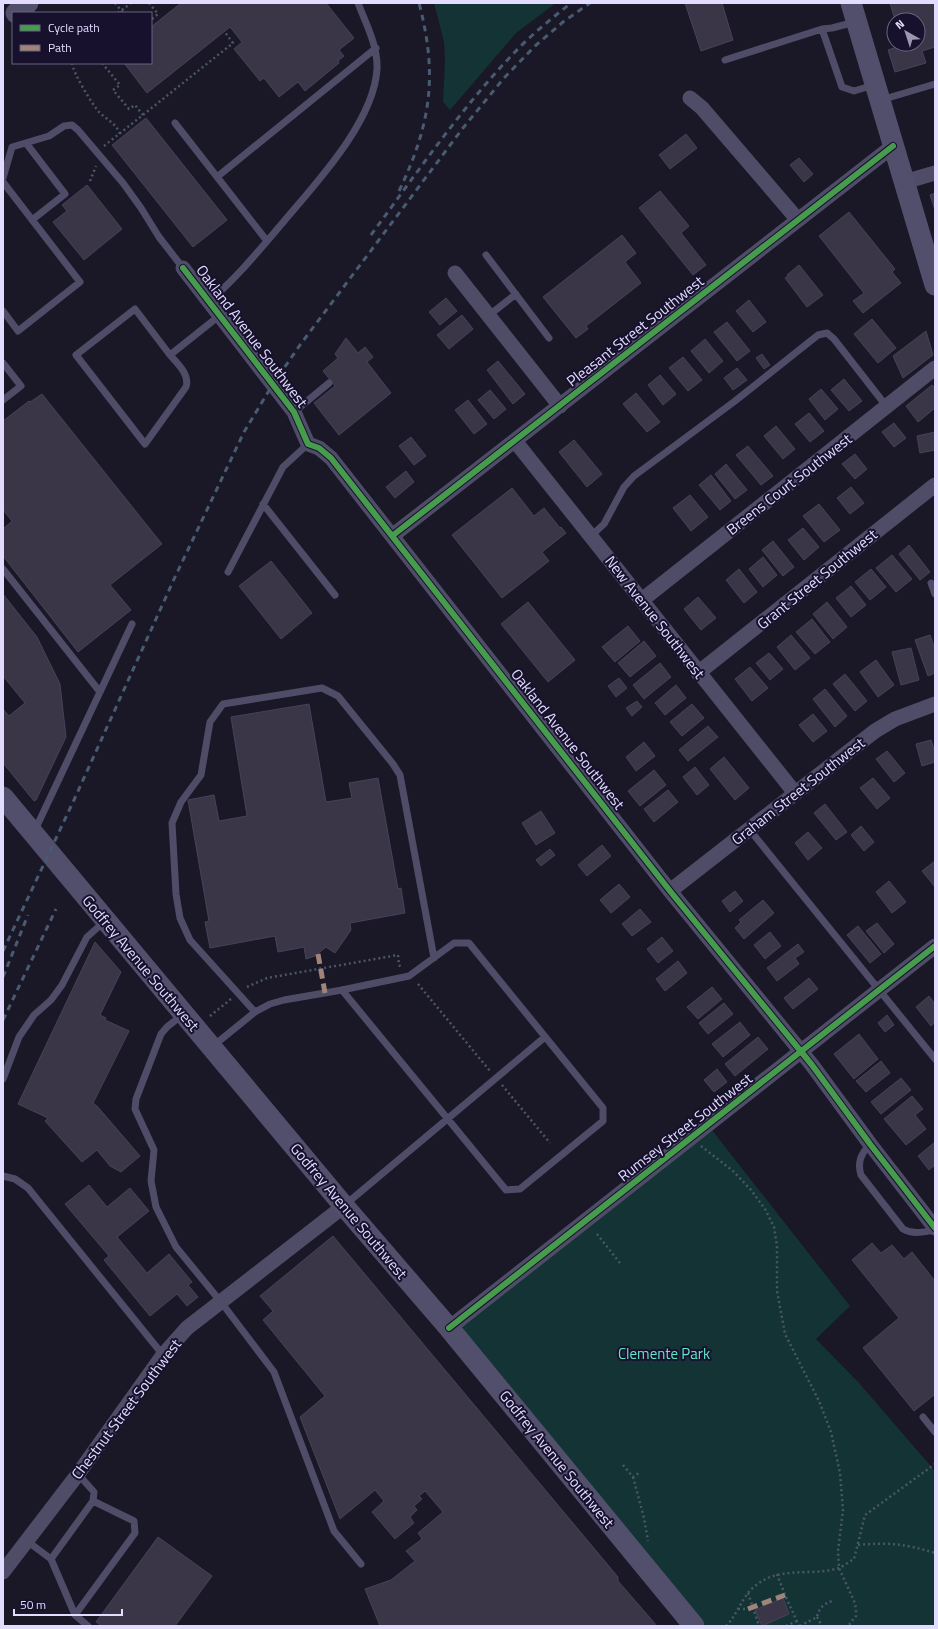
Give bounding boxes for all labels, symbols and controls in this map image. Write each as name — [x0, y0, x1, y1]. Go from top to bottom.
legend — [12, 12, 152, 64]
north arrow — [886, 12, 926, 52]
text: N — [892, 16, 908, 33]
text: Cycle path — [48, 18, 100, 37]
text: Path — [48, 38, 72, 57]
street label: Oakland Avenue Southwest — [191, 260, 314, 413]
street label: Pleasant Street Southwest — [561, 269, 709, 392]
street label: Breens Court Southwest — [721, 427, 857, 540]
street label: Grant Street Southwest — [752, 523, 883, 635]
street label: New Avenue Southwest — [599, 550, 711, 684]
street label: Oakland Avenue Southwest — [506, 664, 631, 815]
street label: Graham Street Southwest — [726, 731, 870, 850]
street label: Godfrey Avenue Southwest — [77, 890, 205, 1037]
street label: Rumsey Street Southwest — [613, 1067, 758, 1187]
street label: Godfrey Avenue Southwest — [285, 1138, 413, 1285]
street label: Chestnut Street Southwest — [65, 1333, 187, 1484]
park label: Clemente Park — [618, 1342, 710, 1365]
street label: Godfrey Avenue Southwest — [494, 1385, 620, 1534]
scale bar — [14, 1591, 122, 1617]
text: 50 m — [20, 1595, 46, 1614]

